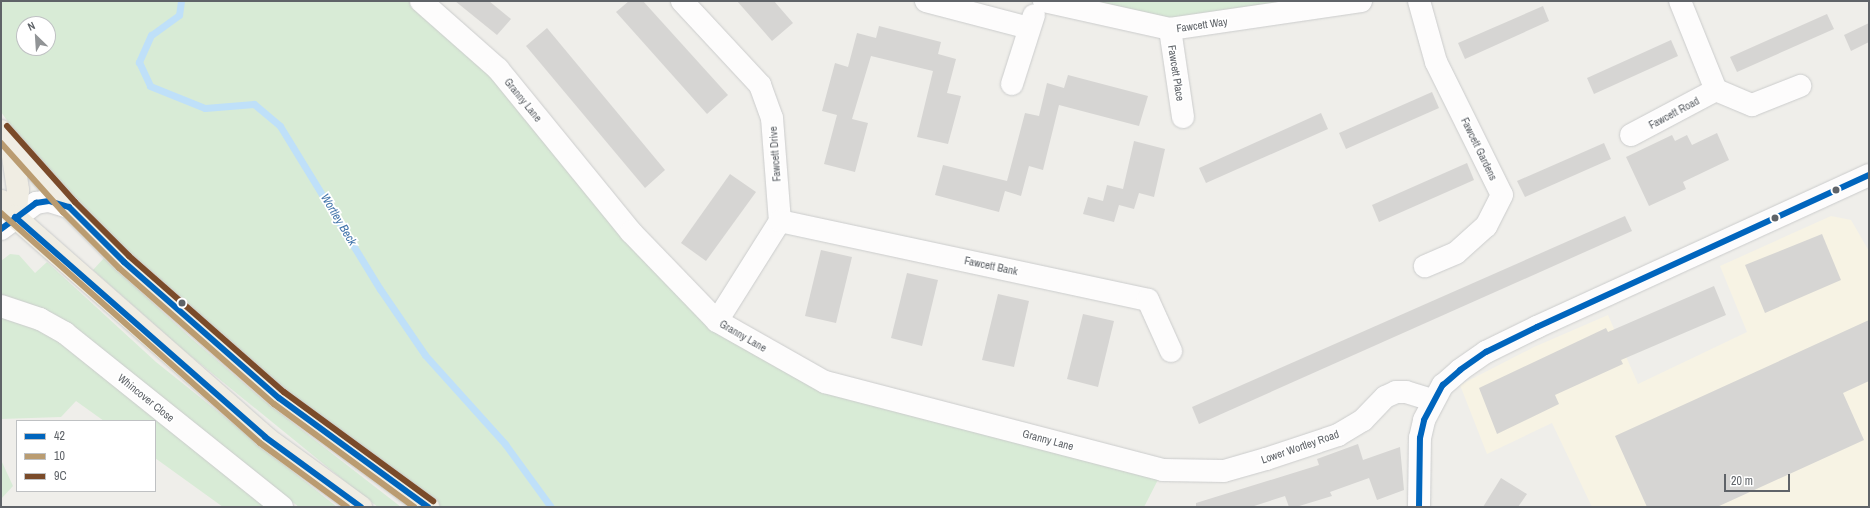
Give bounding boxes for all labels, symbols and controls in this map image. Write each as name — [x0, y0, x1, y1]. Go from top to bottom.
street label: Fawcett Way — [1176, 15, 1228, 35]
north arrow — [16, 16, 56, 56]
text: N — [25, 18, 37, 34]
street label: Fawcett Place — [1165, 44, 1187, 102]
street label: Granny Lane — [501, 76, 545, 124]
street label: Fawcett Road — [1647, 94, 1701, 132]
street label: Fawcett Gardens — [1458, 115, 1500, 183]
street label: Fawcett Drive — [766, 126, 784, 182]
unlabelled marker — [1831, 185, 1841, 195]
water label: Wortley Beck — [317, 192, 359, 248]
unlabelled marker — [1770, 213, 1780, 223]
street label: Fawcett Bank — [963, 254, 1019, 278]
unlabelled marker — [177, 298, 187, 308]
street label: Granny Lane — [717, 317, 769, 355]
street label: Whincover Close — [115, 371, 177, 425]
legend — [16, 420, 156, 492]
street label: Granny Lane — [1021, 427, 1075, 453]
street label: Lower Wortley Road — [1259, 427, 1341, 467]
text: 42 — [54, 428, 65, 444]
text: 10 — [54, 448, 65, 464]
scale bar — [1726, 466, 1792, 492]
text: 9C — [54, 468, 67, 484]
text: 20 m — [1731, 473, 1753, 489]

